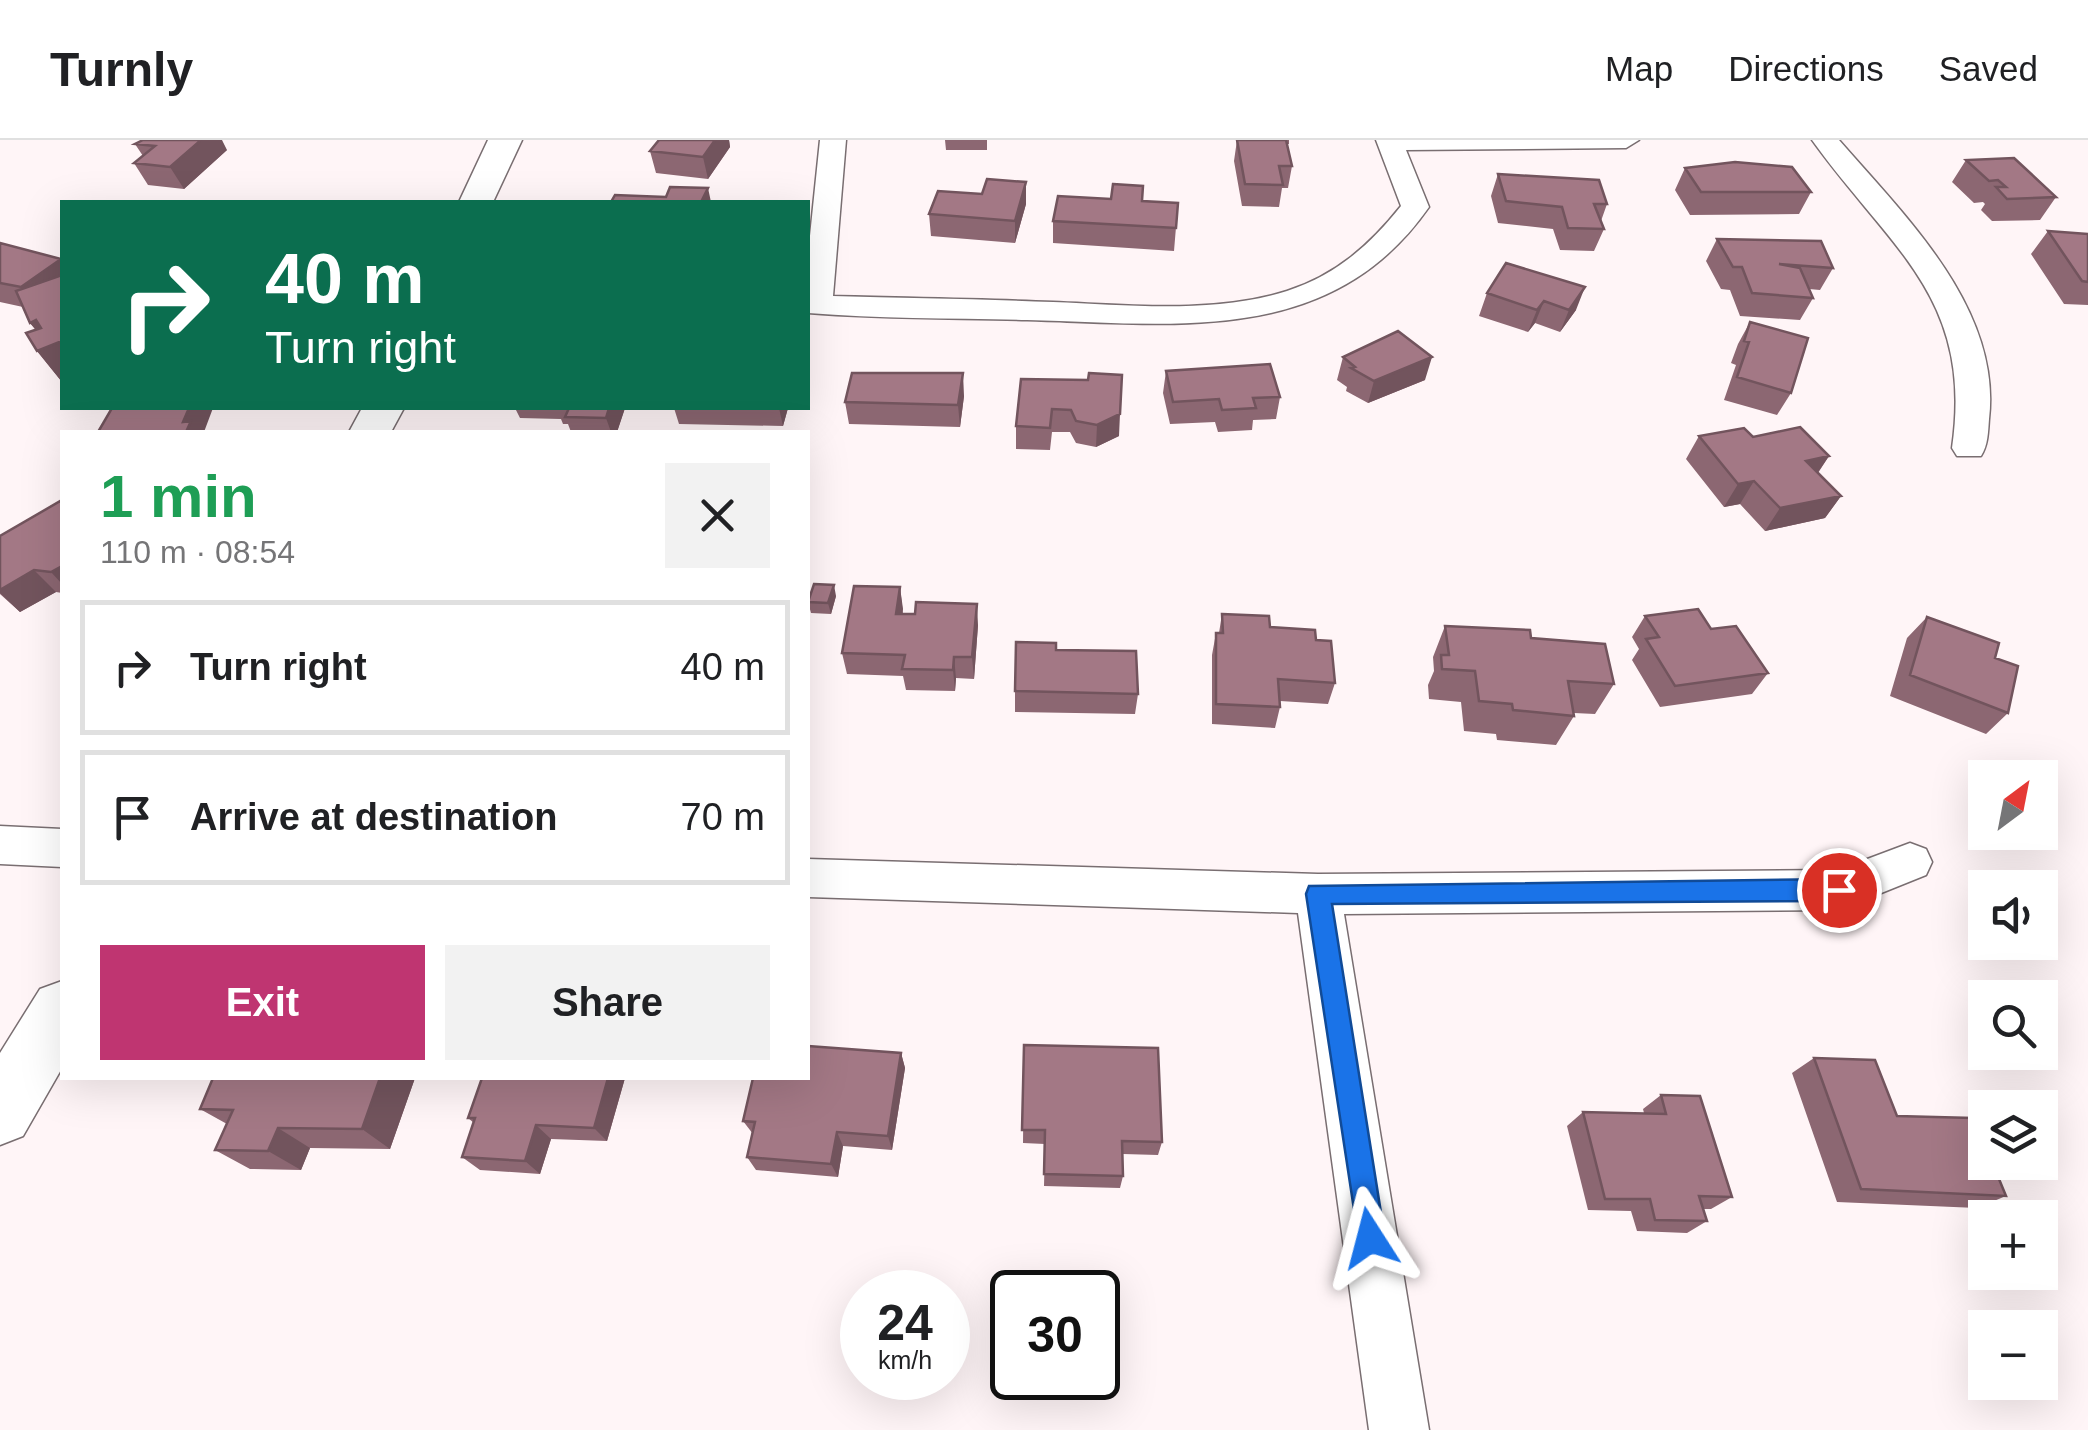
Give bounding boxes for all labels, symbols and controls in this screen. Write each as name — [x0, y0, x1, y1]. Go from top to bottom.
text: Turnly — [50, 43, 193, 96]
text: Map — [1605, 49, 1673, 88]
text: Directions — [1728, 49, 1884, 88]
text: Saved — [1939, 49, 2038, 88]
icon: right — [100, 240, 230, 370]
text: 40 m — [265, 240, 425, 318]
text: Turn right — [265, 322, 456, 373]
text: 1 min — [100, 463, 257, 530]
button: close — [665, 463, 770, 568]
text: 110 m · 08:54 — [100, 534, 295, 570]
icon: right — [105, 640, 160, 695]
text: Turn right — [190, 646, 367, 688]
text: 40 m — [681, 646, 765, 688]
north arrow — [1968, 760, 2058, 850]
map controls — [1968, 760, 2058, 1400]
icon: arrive — [105, 790, 160, 845]
text: Arrive at destination — [190, 796, 557, 838]
text: 70 m — [681, 796, 765, 838]
pin — [1797, 848, 1882, 933]
icon: arrive — [1812, 863, 1867, 918]
button: sound — [1968, 870, 2058, 960]
button: Exit — [100, 945, 425, 1060]
button: Share — [445, 945, 770, 1060]
button: search — [1968, 980, 2058, 1070]
button: layers — [1968, 1090, 2058, 1180]
position arrow — [1318, 1186, 1422, 1290]
button: + — [1968, 1200, 2058, 1290]
speed limit sign: 30 — [990, 1270, 1120, 1400]
text: 24 — [877, 1295, 933, 1351]
button: − — [1968, 1310, 2058, 1400]
text: km/h — [878, 1346, 932, 1374]

